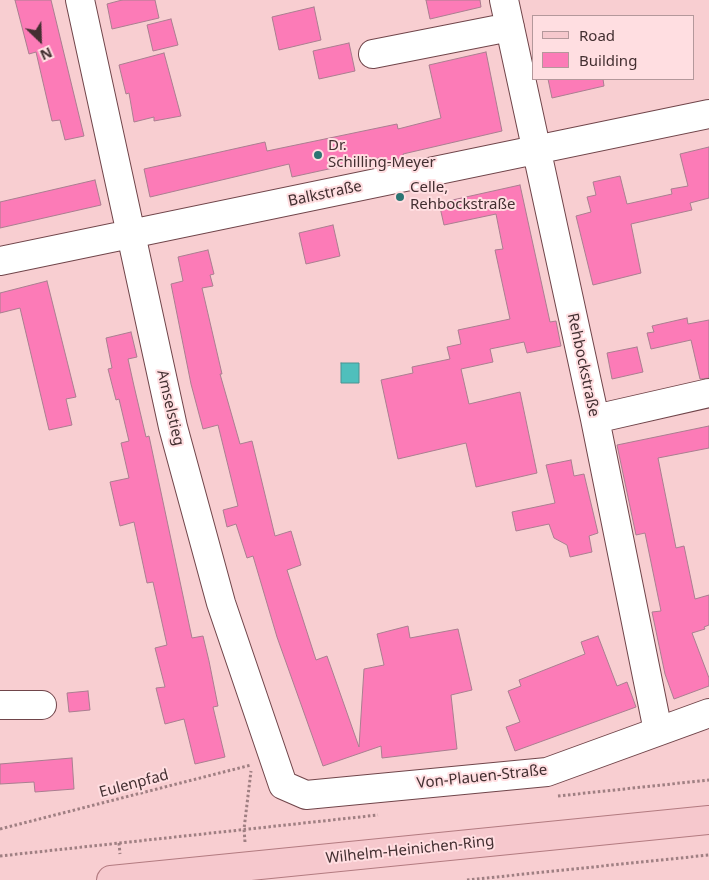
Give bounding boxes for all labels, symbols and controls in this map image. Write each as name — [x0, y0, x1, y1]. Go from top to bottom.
north arrow — [15, 15, 65, 65]
legend — [532, 15, 694, 80]
text: Road — [579, 25, 615, 45]
text: N — [37, 43, 55, 65]
text: Building — [579, 50, 637, 70]
place label: Dr. Schilling-Meyer — [328, 137, 436, 172]
marker: Dr. Schilling-Meyer — [312, 149, 324, 161]
street label: Balkstraße — [287, 177, 363, 211]
place label: Celle, Rehbockstraße — [410, 179, 515, 214]
marker: Celle, Rehbockstraße — [394, 191, 406, 203]
street label: Rehbockstraße — [563, 312, 603, 418]
street label: Amselstieg — [153, 368, 187, 448]
street label: Von-Plauen-Straße — [416, 761, 548, 793]
street label: Eulenpfad — [97, 766, 171, 802]
street label: Wilhelm-Heinichen-Ring — [325, 832, 495, 868]

